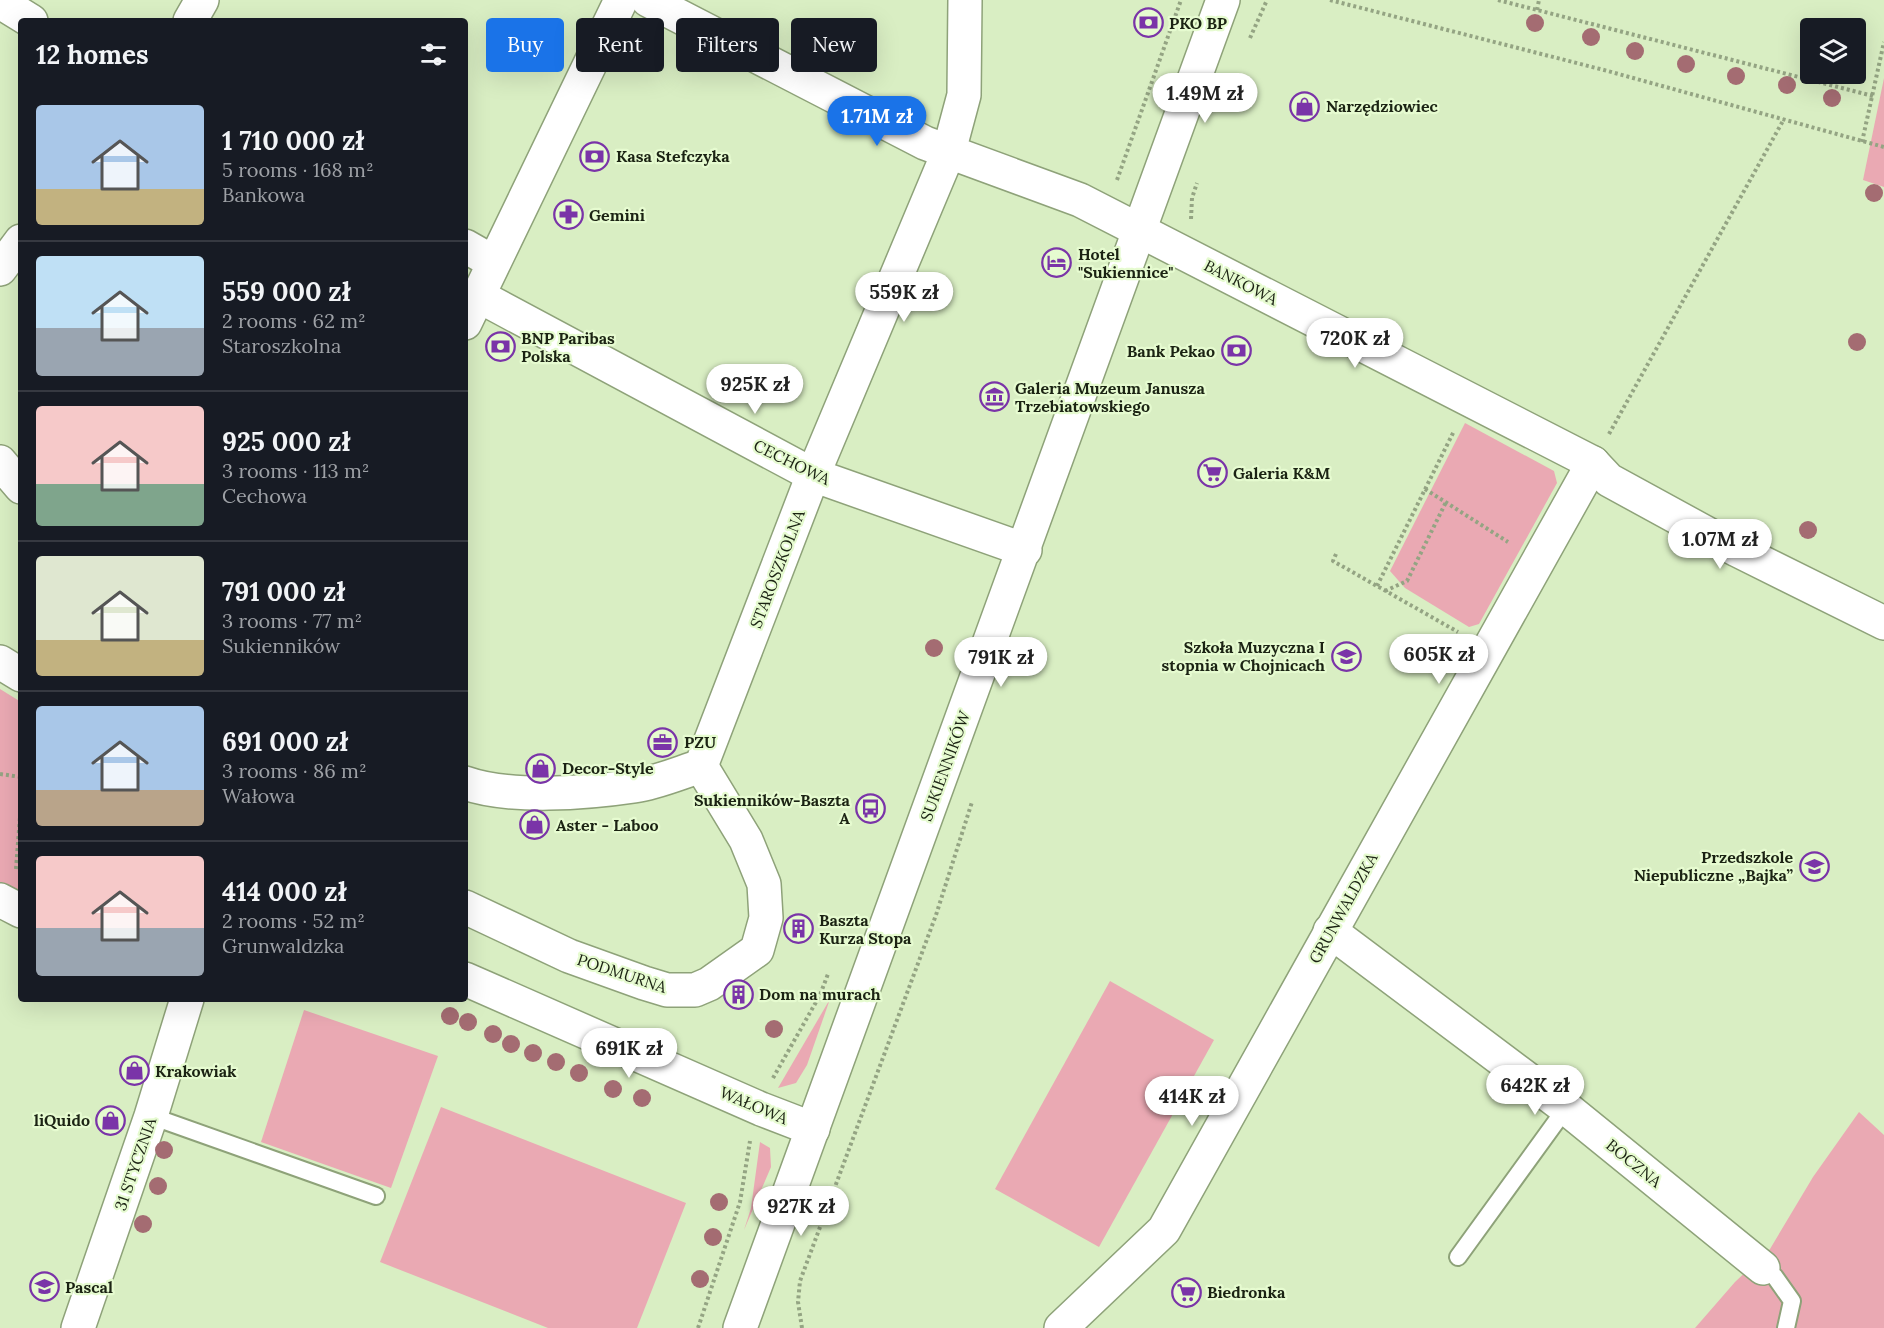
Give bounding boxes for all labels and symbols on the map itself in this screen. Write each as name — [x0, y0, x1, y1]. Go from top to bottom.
bank icon: PKO BP — [1132, 7, 1164, 39]
place label: PKO BP — [1169, 13, 1227, 33]
pin: 1.49M zł — [1143, 73, 1267, 124]
shop icon: Narzędziowiec — [1289, 90, 1321, 122]
pin: 1.71M zł — [815, 96, 939, 147]
place label: Narzędziowiec — [1326, 96, 1439, 116]
bank icon: Kasa Stefczyka — [579, 140, 611, 172]
place label: Kasa Stefczyka — [616, 146, 730, 166]
pharmacy icon: Gemini — [552, 199, 584, 231]
place label: Gemini — [589, 205, 645, 225]
place label: Hotel "Sukiennice" — [1078, 244, 1173, 282]
hotel icon: Hotel "Sukiennice" — [1041, 247, 1073, 279]
street label: BANKOWA — [1201, 255, 1282, 309]
pin: 559K zł — [849, 272, 959, 323]
pin: 720K zł — [1300, 318, 1410, 369]
place label: BNP Paribas Polska — [521, 328, 615, 366]
bank icon: BNP Paribas Polska — [484, 331, 516, 363]
bank icon: Bank Pekao — [1220, 335, 1252, 367]
place label: Bank Pekao — [1127, 341, 1215, 361]
pin: 925K zł — [700, 364, 810, 415]
place label: Galeria Muzeum Janusza Trzebiatowskiego — [1015, 378, 1205, 416]
museum icon: Galeria Muzeum Janusza Trzebiatowskiego — [978, 381, 1010, 413]
street label: CECHOWA — [751, 435, 834, 489]
supermarket icon: Galeria K&M — [1196, 457, 1228, 489]
place label: Galeria K&M — [1233, 463, 1330, 483]
street label: STAROSZKOLNA — [745, 506, 809, 631]
pin: 1.07M zł — [1658, 519, 1782, 570]
pin: 605K zł — [1384, 634, 1494, 685]
pin: 791K zł — [946, 637, 1056, 688]
place label: Szkoła Muzyczna I stopnia w Chojnicach — [1162, 637, 1325, 675]
school or university icon: Szkoła Muzyczna I stopnia w Chojnicach — [1330, 640, 1362, 672]
street label: SUKIENNIKÓW — [916, 707, 975, 824]
office icon: PZU — [647, 726, 679, 758]
place label: PZU — [684, 732, 716, 752]
shop icon: Decor-Style — [525, 752, 557, 784]
place label: Decor-Style — [562, 758, 654, 778]
place label: Sukienników-Baszta A — [694, 790, 851, 828]
bus stop icon: Sukienników-Baszta A — [855, 793, 887, 825]
shop icon: Aster - Laboo — [519, 809, 551, 841]
place label: Aster - Laboo — [556, 815, 659, 835]
place label: Przedszkole Niepubliczne „Bajka” — [1634, 847, 1793, 885]
street label: GRUNWALDZKA — [1304, 848, 1382, 967]
school or university icon: Przedszkole Niepubliczne „Bajka” — [1798, 850, 1830, 882]
place label: Baszta Kurza Stopa — [819, 910, 912, 948]
building icon: Baszta Kurza Stopa — [782, 913, 814, 945]
street label: PODMURNA — [575, 949, 670, 997]
building icon: Dom na murach — [722, 978, 754, 1010]
place label: Dom na murach — [759, 984, 881, 1004]
pin: 691K zł — [574, 1028, 684, 1079]
shop icon: Krakowiak — [118, 1055, 150, 1087]
place label: Krakowiak — [155, 1061, 237, 1081]
pin: 642K zł — [1480, 1065, 1590, 1116]
pin: 414K zł — [1137, 1076, 1247, 1127]
street label: WAŁOWA — [717, 1082, 792, 1129]
shop icon: liQuido — [95, 1104, 127, 1136]
place label: liQuido — [34, 1110, 90, 1130]
street label: 31 STYCZNIA — [110, 1114, 161, 1213]
street label: BOCZNA — [1602, 1135, 1667, 1192]
pin: 927K zł — [746, 1186, 856, 1237]
school or university icon: Pascal — [28, 1271, 60, 1303]
supermarket icon: Biedronka — [1170, 1276, 1202, 1308]
place label: Pascal — [65, 1277, 113, 1297]
place label: Biedronka — [1207, 1282, 1286, 1302]

